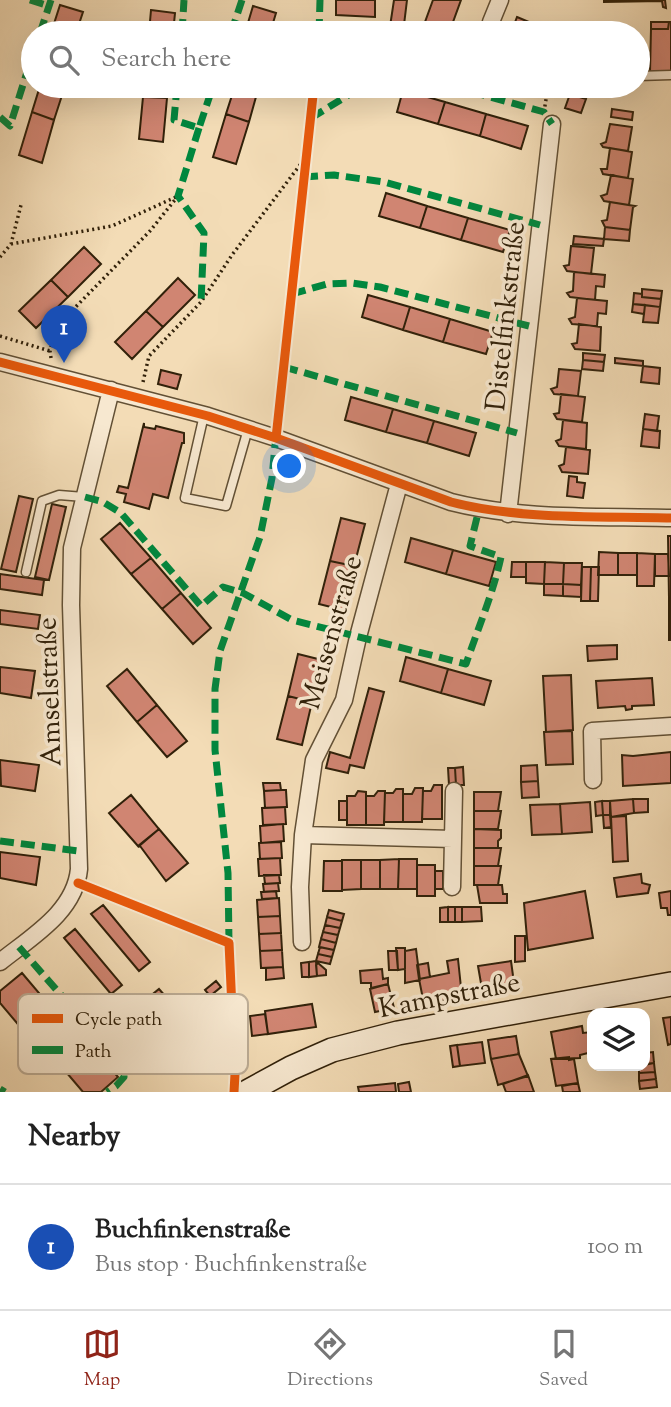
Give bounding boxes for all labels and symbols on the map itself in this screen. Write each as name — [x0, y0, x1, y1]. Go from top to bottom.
street label: Distelfinkstraße — [477, 220, 537, 413]
pin: 1 — [41, 305, 87, 363]
your location — [272, 449, 306, 483]
street label: Meisenstraße — [292, 551, 374, 715]
street label: Amselstraße — [28, 617, 74, 767]
street label: Kampstraße — [375, 964, 524, 1030]
legend — [18, 994, 248, 1074]
text: Cycle path — [75, 1007, 162, 1034]
text: Path — [75, 1039, 112, 1066]

